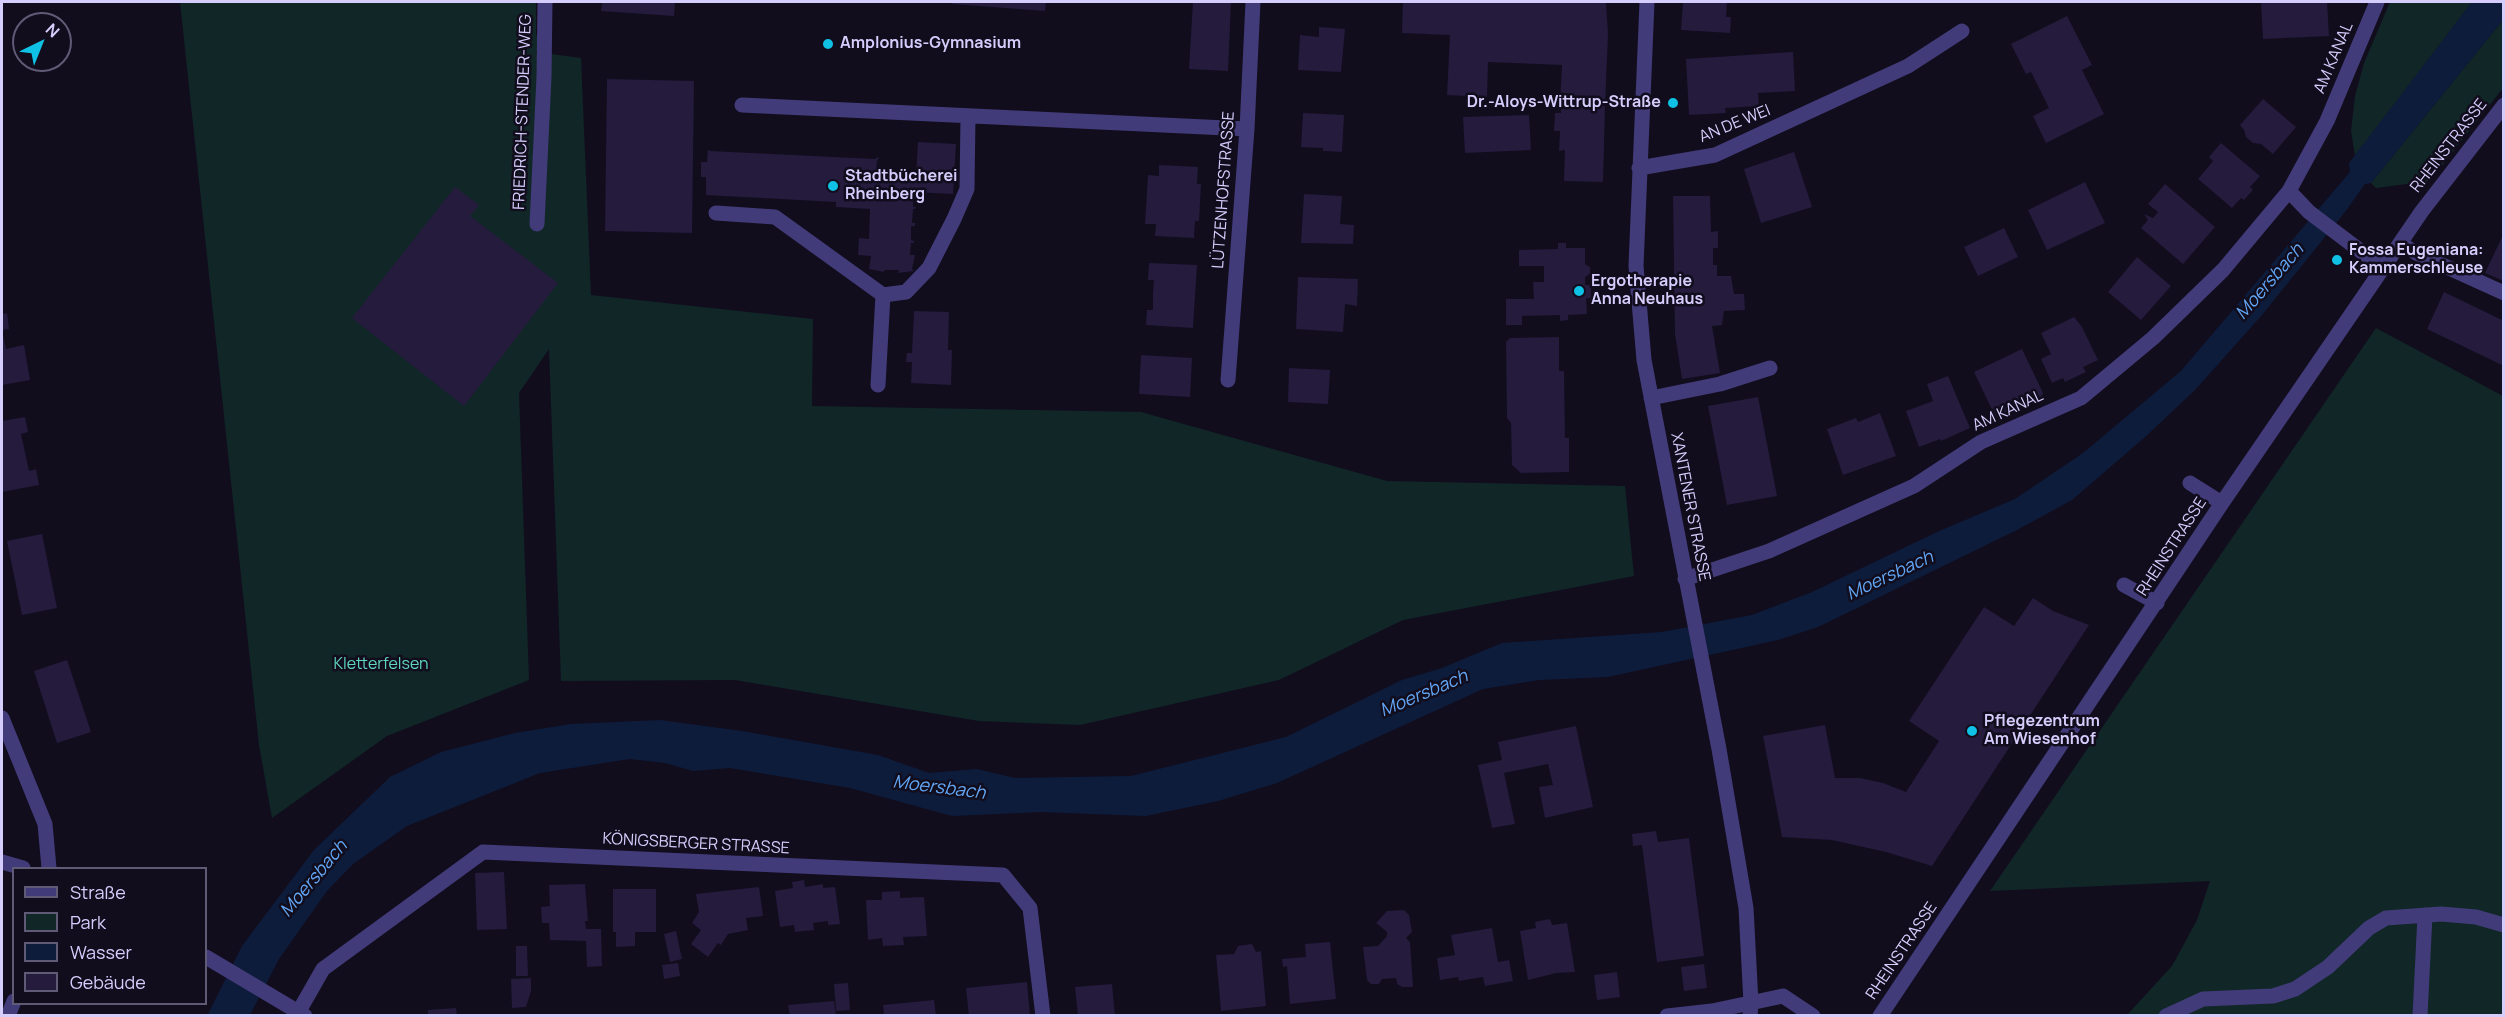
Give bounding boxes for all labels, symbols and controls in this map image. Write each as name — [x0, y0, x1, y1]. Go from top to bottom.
north arrow — [12, 12, 72, 72]
street label: FRIEDRICH-STENDER-WEG — [510, 14, 536, 210]
text: N — [41, 18, 65, 42]
street label: AM KANAL — [2310, 19, 2358, 97]
place label: Amplonius-Gymnasium — [840, 34, 1021, 54]
marker: Amplonius-Gymnasium — [821, 37, 835, 51]
place label: Dr.-Aloys-Wittrup-Straße — [1467, 93, 1661, 113]
street label: RHEINSTRASSE — [2407, 95, 2491, 197]
marker: Dr.-Aloys-Wittrup-Straße — [1666, 96, 1680, 110]
street label: AN DE WEI — [1697, 101, 1773, 147]
street label: LÜTZENHOFSTRASSE — [1209, 111, 1239, 269]
place label: Stadtbücherei Rheinberg — [845, 167, 958, 205]
marker: Stadtbücherei Rheinberg — [826, 179, 840, 193]
water label: Moersbach — [2231, 240, 2309, 324]
place label: Fossa Eugeniana: Kammerschleuse — [2349, 241, 2484, 279]
marker: Fossa Eugeniana: Kammerschleuse — [2330, 253, 2344, 267]
place label: Ergotherapie Anna Neuhaus — [1591, 272, 1703, 310]
marker: Ergotherapie Anna Neuhaus — [1572, 284, 1586, 298]
street label: AM KANAL — [1970, 386, 2046, 436]
street label: XANTENER STRASSE — [1666, 431, 1714, 583]
street label: RHEINSTRASSE — [2133, 494, 2211, 600]
water label: Moersbach — [1843, 547, 1937, 605]
park label: Kletterfelsen — [333, 655, 429, 675]
water label: Moersbach — [1377, 666, 1471, 722]
place label: Pflegezentrum Am Wiesenhof — [1984, 712, 2100, 750]
marker: Pflegezentrum Am Wiesenhof — [1965, 724, 1979, 738]
water label: Moersbach — [891, 772, 987, 804]
street label: KÖNIGSBERGER STRASSE — [602, 830, 790, 858]
water label: Moersbach — [276, 836, 352, 922]
legend — [12, 867, 207, 1005]
text: Straße — [70, 880, 126, 904]
street label: RHEINSTRASSE — [1862, 899, 1942, 1003]
text: Park — [70, 910, 106, 934]
text: Wasser — [70, 940, 132, 964]
text: Gebäude — [70, 970, 146, 994]

